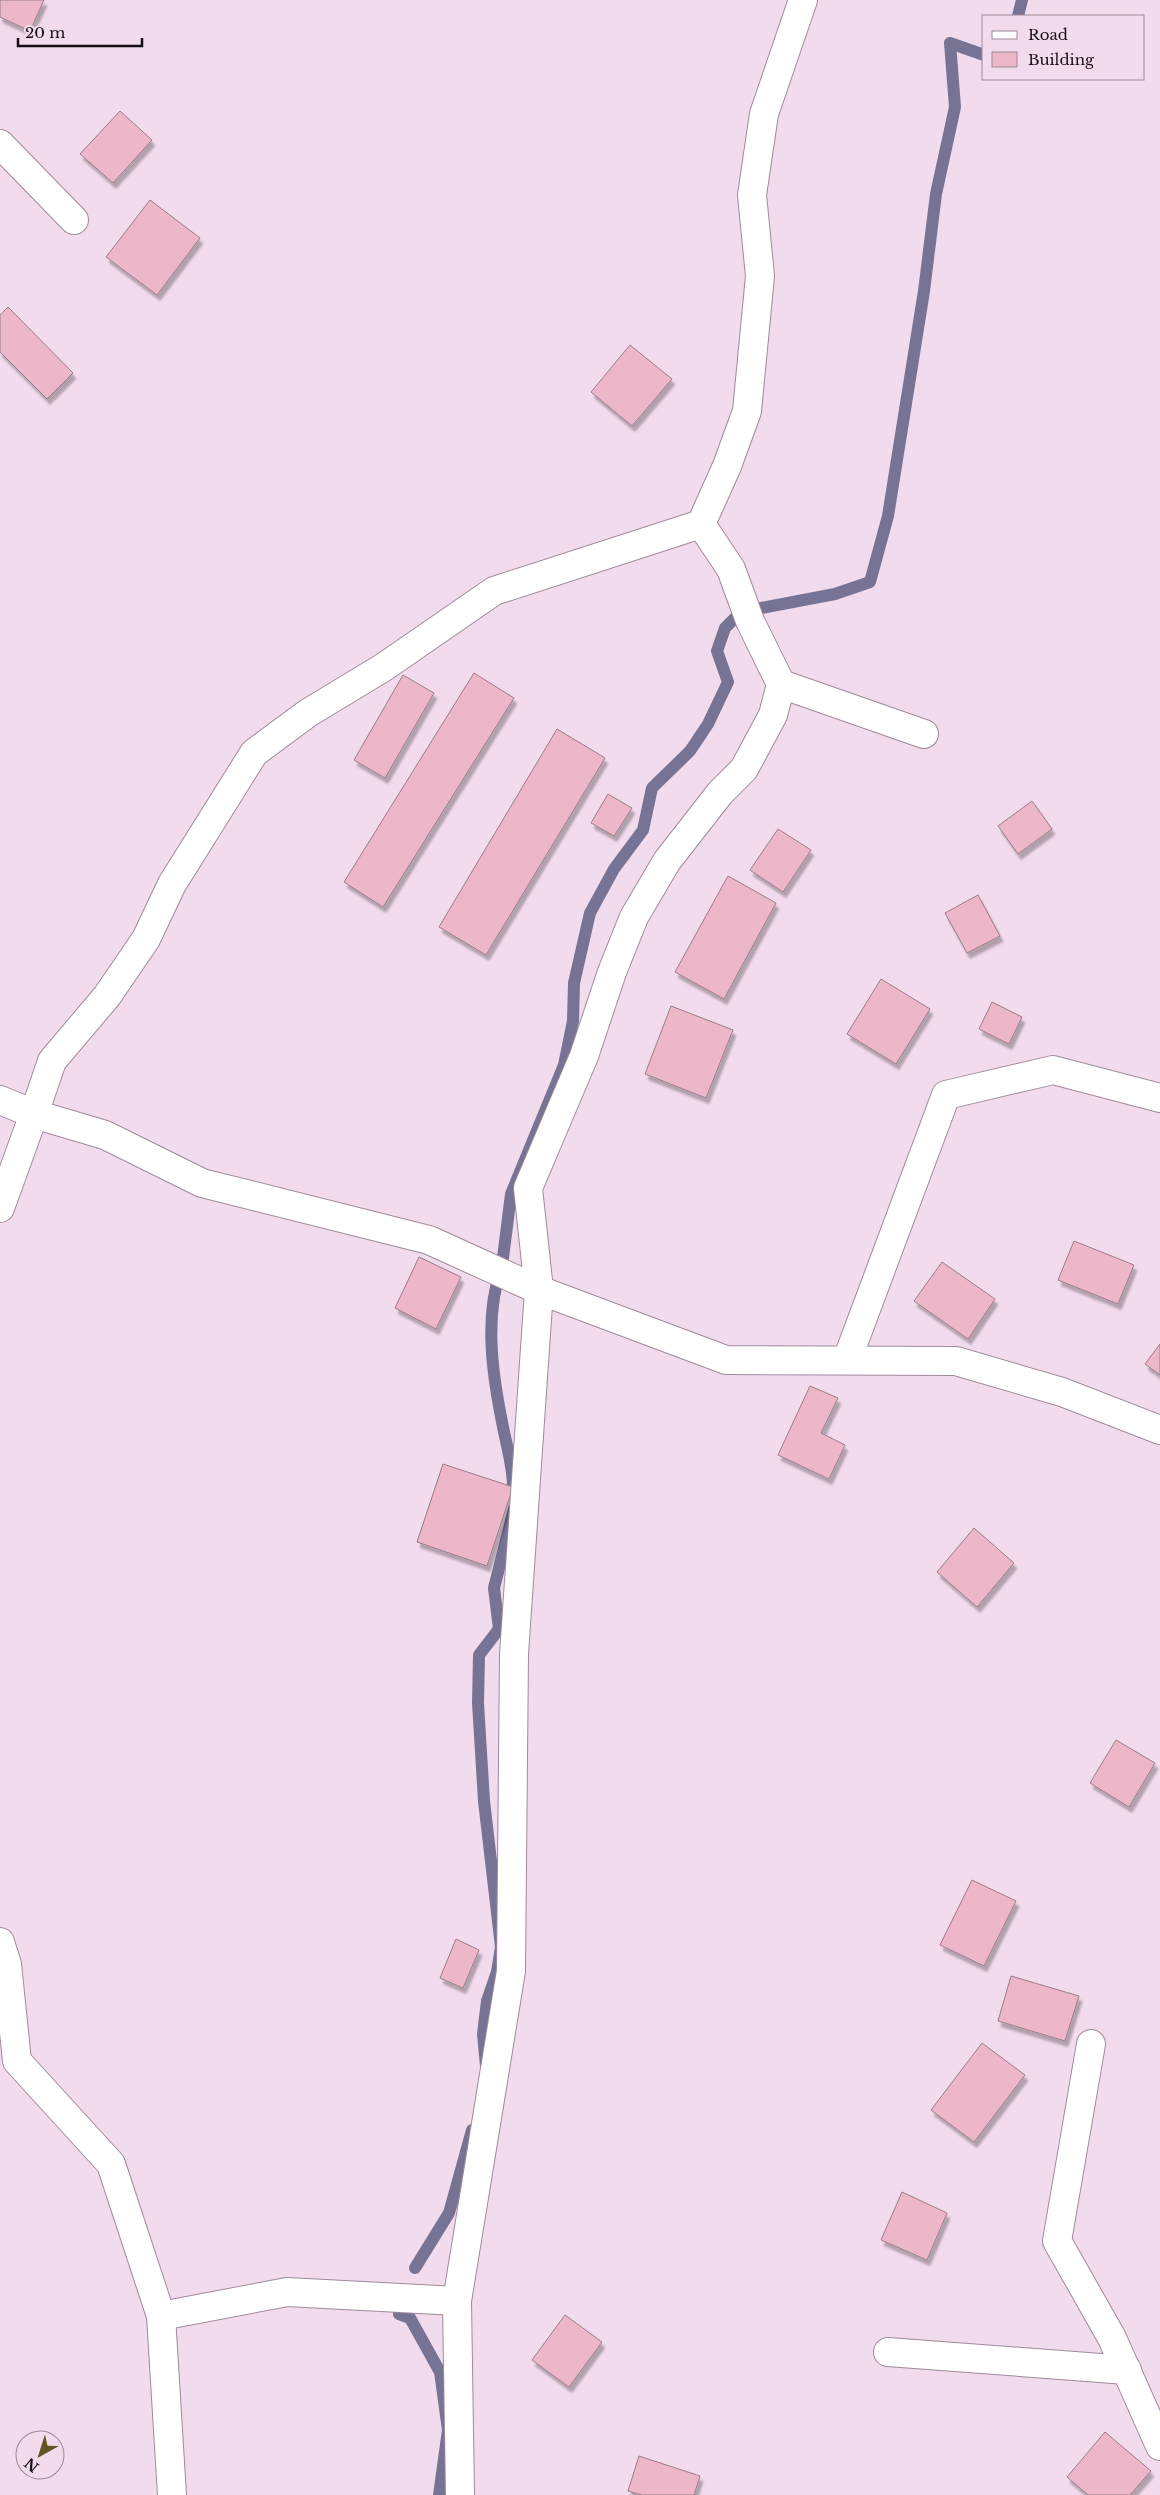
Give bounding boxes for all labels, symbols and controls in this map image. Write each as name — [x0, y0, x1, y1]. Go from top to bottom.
scale bar — [18, 15, 141, 47]
legend — [982, 15, 1145, 80]
text: 20 m — [25, 23, 65, 42]
text: Road — [1028, 25, 1068, 44]
text: Building — [1028, 50, 1095, 69]
north arrow — [15, 2430, 65, 2480]
text: N — [21, 2454, 43, 2476]

